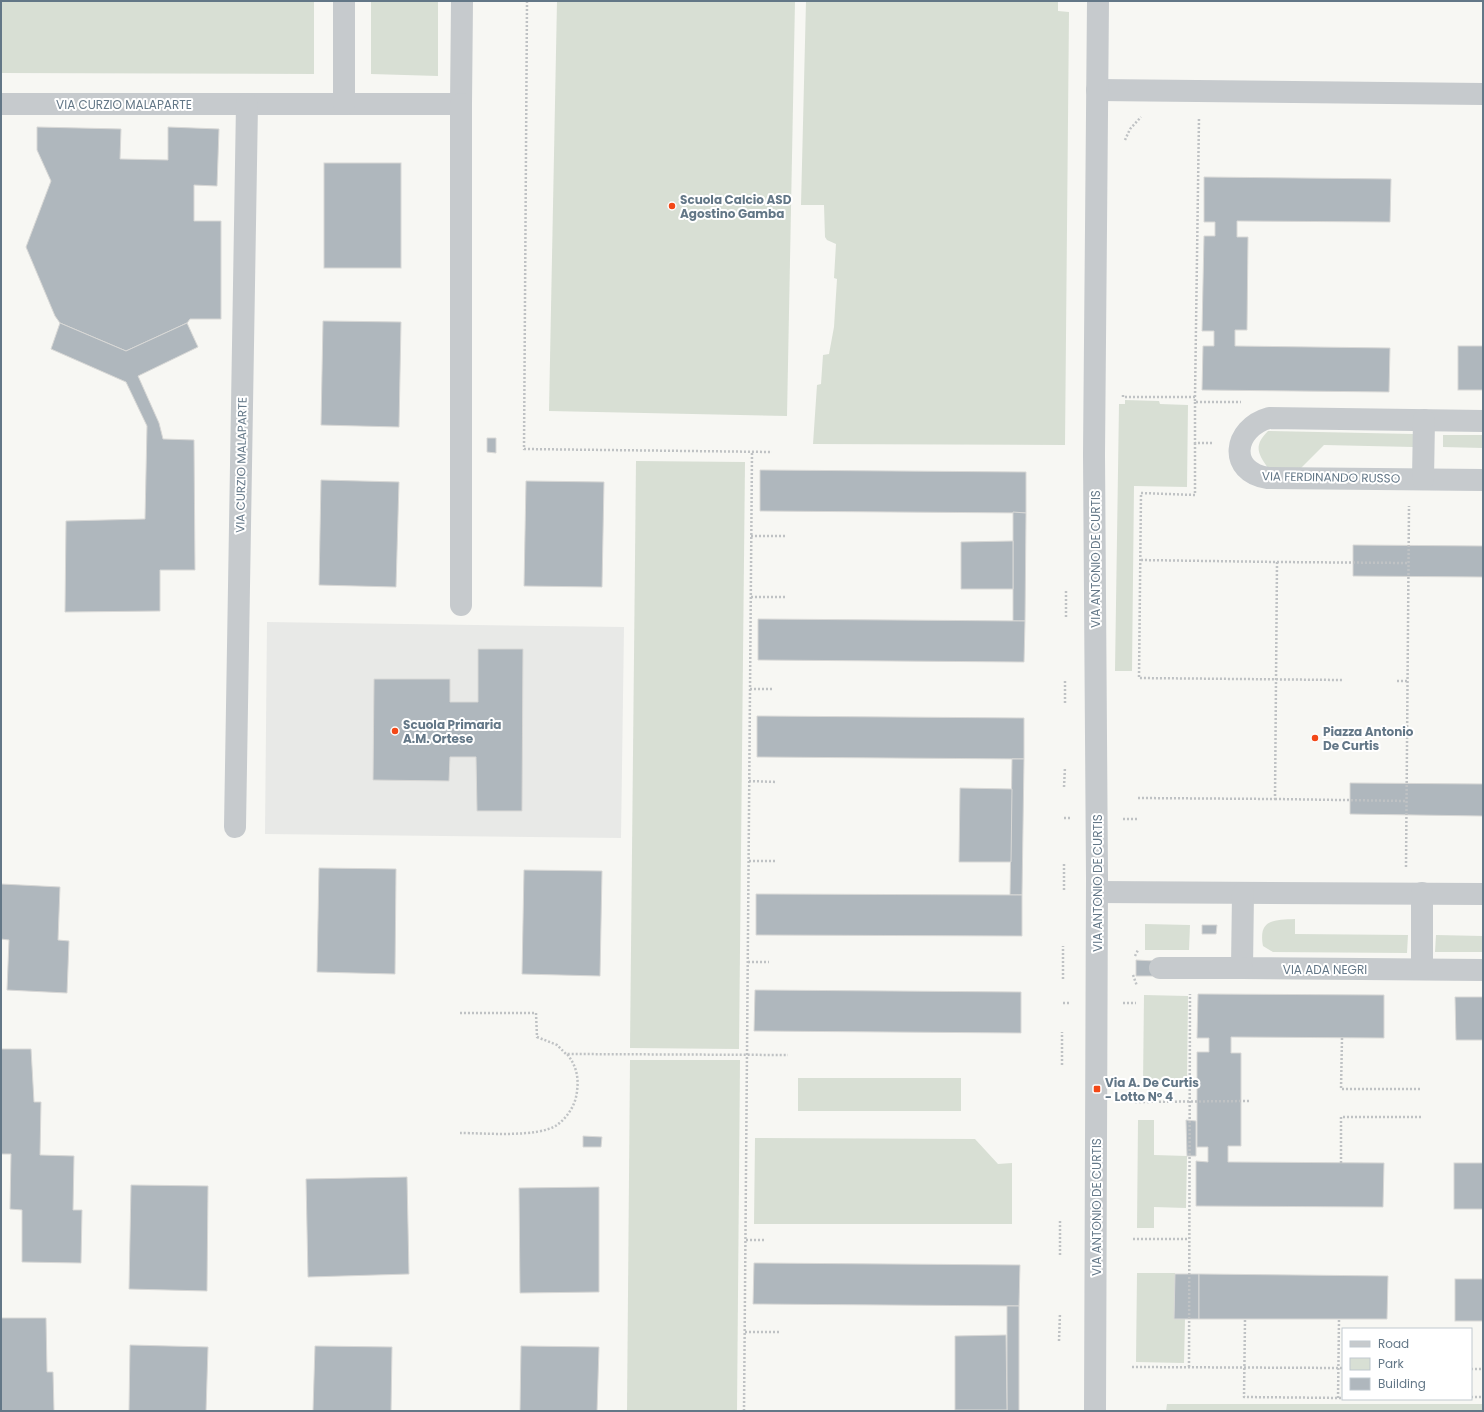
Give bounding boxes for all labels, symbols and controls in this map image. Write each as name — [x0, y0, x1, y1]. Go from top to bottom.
street label: VIA CURZIO MALAPARTE — [56, 96, 192, 113]
place label: Scuola Calcio ASD Agostino Gamba — [680, 191, 792, 222]
marker: Scuola Calcio ASD Agostino Gamba — [667, 201, 677, 211]
street label: VIA CURZIO MALAPARTE — [231, 397, 251, 533]
street label: VIA FERDINANDO RUSSO — [1262, 467, 1400, 487]
street label: VIA ANTONIO DE CURTIS — [1087, 490, 1104, 628]
place label: Scuola Primaria A.M. Ortese — [403, 716, 501, 747]
place label: Piazza Antonio De Curtis — [1323, 723, 1414, 754]
marker: Scuola Primaria A.M. Ortese — [390, 726, 400, 736]
marker: Piazza Antonio De Curtis — [1310, 733, 1320, 743]
street label: VIA ANTONIO DE CURTIS — [1089, 814, 1106, 952]
street label: VIA ADA NEGRI — [1283, 961, 1367, 978]
place label: Via A. De Curtis - Lotto N° 4 — [1105, 1074, 1199, 1105]
marker: Via A. De Curtis - Lotto N° 4 — [1092, 1084, 1102, 1094]
street label: VIA ANTONIO DE CURTIS — [1088, 1138, 1105, 1276]
legend — [1342, 1328, 1472, 1400]
text: Road — [1378, 1335, 1409, 1352]
text: Park — [1378, 1355, 1405, 1372]
text: Building — [1378, 1375, 1426, 1392]

